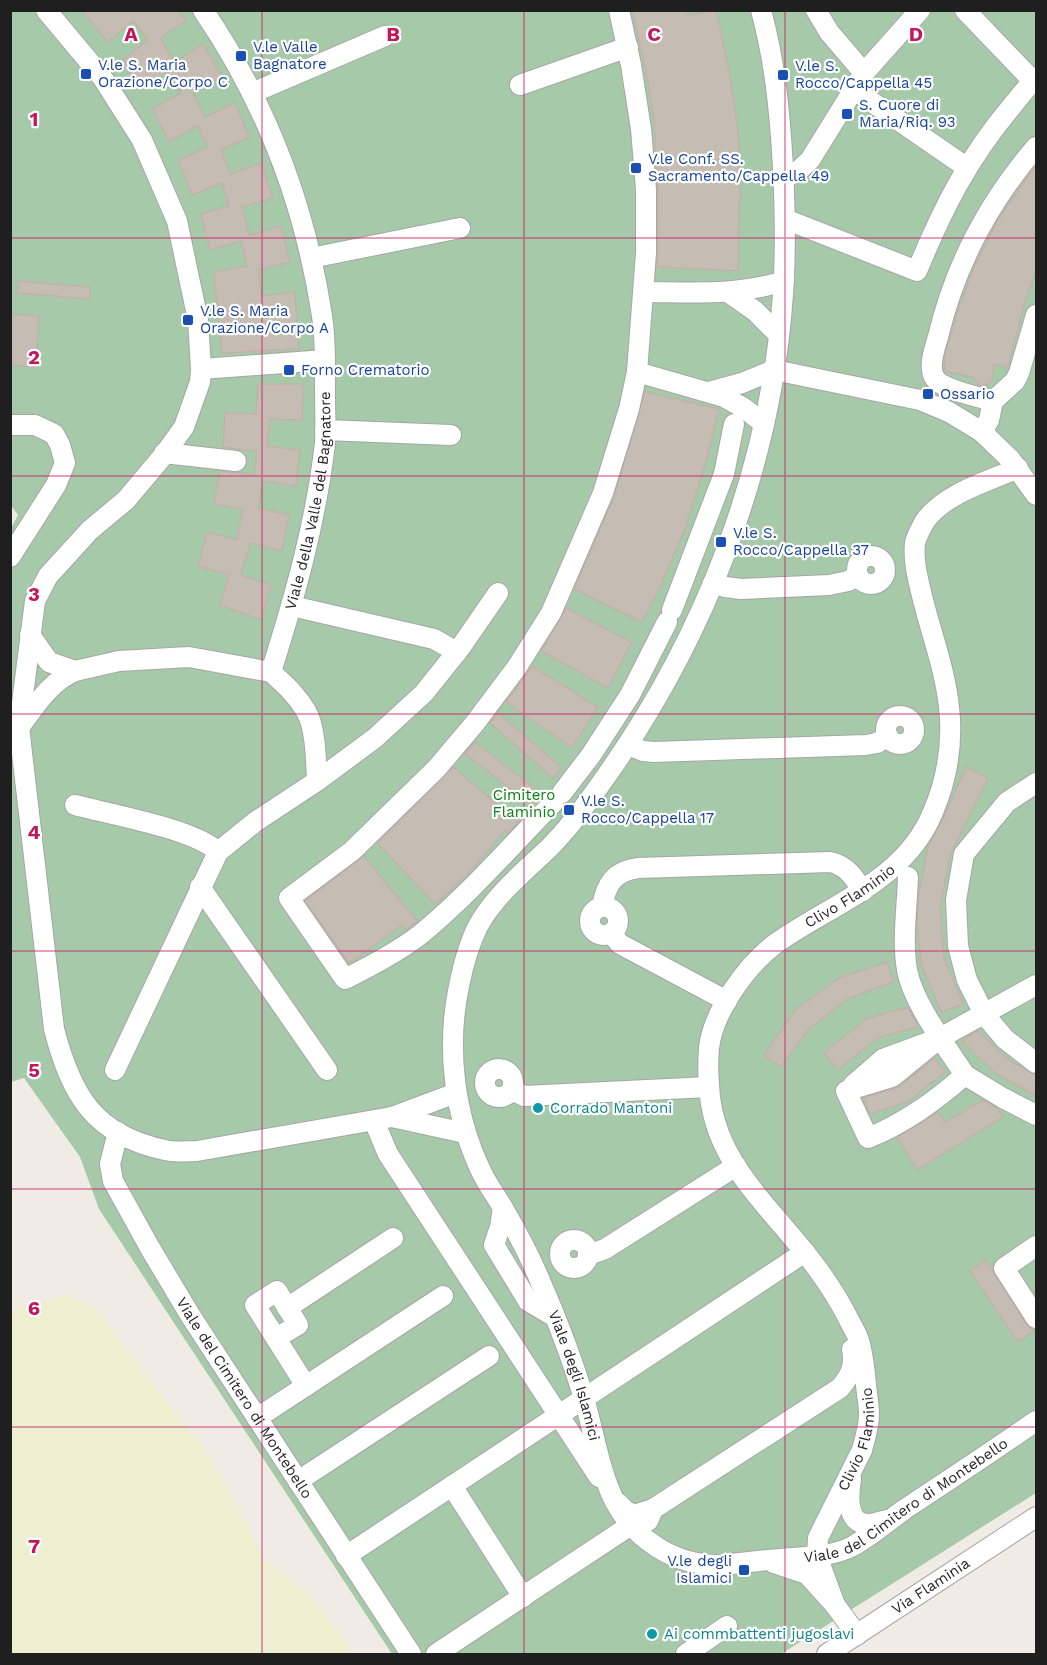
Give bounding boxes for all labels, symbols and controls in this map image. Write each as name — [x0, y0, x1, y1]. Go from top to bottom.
text: A — [124, 22, 138, 46]
text: B — [386, 22, 400, 46]
text: C — [647, 22, 661, 46]
text: D — [909, 22, 923, 46]
place label: V.le Valle Bagnatore — [253, 38, 327, 73]
marker: V.le Valle Bagnatore — [234, 49, 248, 63]
place label: V.le S. Maria Orazione/Corpo C — [98, 56, 228, 91]
place label: V.le S. Rocco/Cappella 45 — [795, 57, 932, 92]
marker: V.le S. Maria Orazione/Corpo C — [79, 67, 93, 81]
marker: V.le S. Rocco/Cappella 45 — [776, 68, 790, 82]
place label: S. Cuore di Maria/Riq. 93 — [859, 96, 955, 131]
text: 1 — [30, 107, 38, 131]
marker: S. Cuore di Maria/Riq. 93 — [840, 107, 854, 121]
place label: V.le Conf. SS. Sacramento/Cappella 49 — [648, 150, 829, 185]
marker: V.le Conf. SS. Sacramento/Cappella 49 — [629, 161, 643, 175]
place label: V.le S. Maria Orazione/Corpo A — [200, 302, 329, 337]
marker: V.le S. Maria Orazione/Corpo A — [181, 313, 195, 327]
text: 2 — [28, 345, 40, 369]
place label: Forno Crematorio — [301, 361, 430, 379]
marker: Forno Crematorio — [282, 363, 296, 377]
place label: Ossario — [940, 385, 995, 403]
marker: Ossario — [921, 387, 935, 401]
street label: Viale della Valle del Bagnatore — [281, 391, 334, 612]
place label: V.le S. Rocco/Cappella 37 — [733, 524, 869, 559]
marker: V.le S. Rocco/Cappella 37 — [714, 535, 728, 549]
text: 3 — [28, 582, 40, 606]
park label: Cimitero Flaminio — [493, 786, 555, 821]
place label: V.le S. Rocco/Cappella 17 — [581, 792, 714, 827]
marker: V.le S. Rocco/Cappella 17 — [562, 803, 576, 817]
text: 4 — [28, 820, 41, 844]
street label: Clivo Flaminio — [801, 861, 899, 932]
text: 5 — [28, 1058, 40, 1082]
place label: Corrado Mantoni — [550, 1099, 672, 1117]
marker: Corrado Mantoni — [531, 1101, 545, 1115]
street label: Viale del Cimitero di Montebello — [173, 1294, 316, 1502]
text: 6 — [28, 1296, 40, 1320]
street label: Viale degli Islamici — [544, 1308, 603, 1443]
street label: Clivio Flaminio — [834, 1387, 878, 1494]
street label: Viale del Cimitero di Montebello — [803, 1434, 1011, 1566]
text: 7 — [28, 1534, 40, 1558]
place label: V.le degli Islamici — [667, 1552, 732, 1587]
street label: Via Flaminia — [888, 1554, 973, 1618]
marker: V.le degli Islamici — [737, 1563, 751, 1577]
place label: Ai commbattenti jugoslavi — [664, 1625, 854, 1643]
marker: Ai commbattenti jugoslavi — [645, 1627, 659, 1641]

